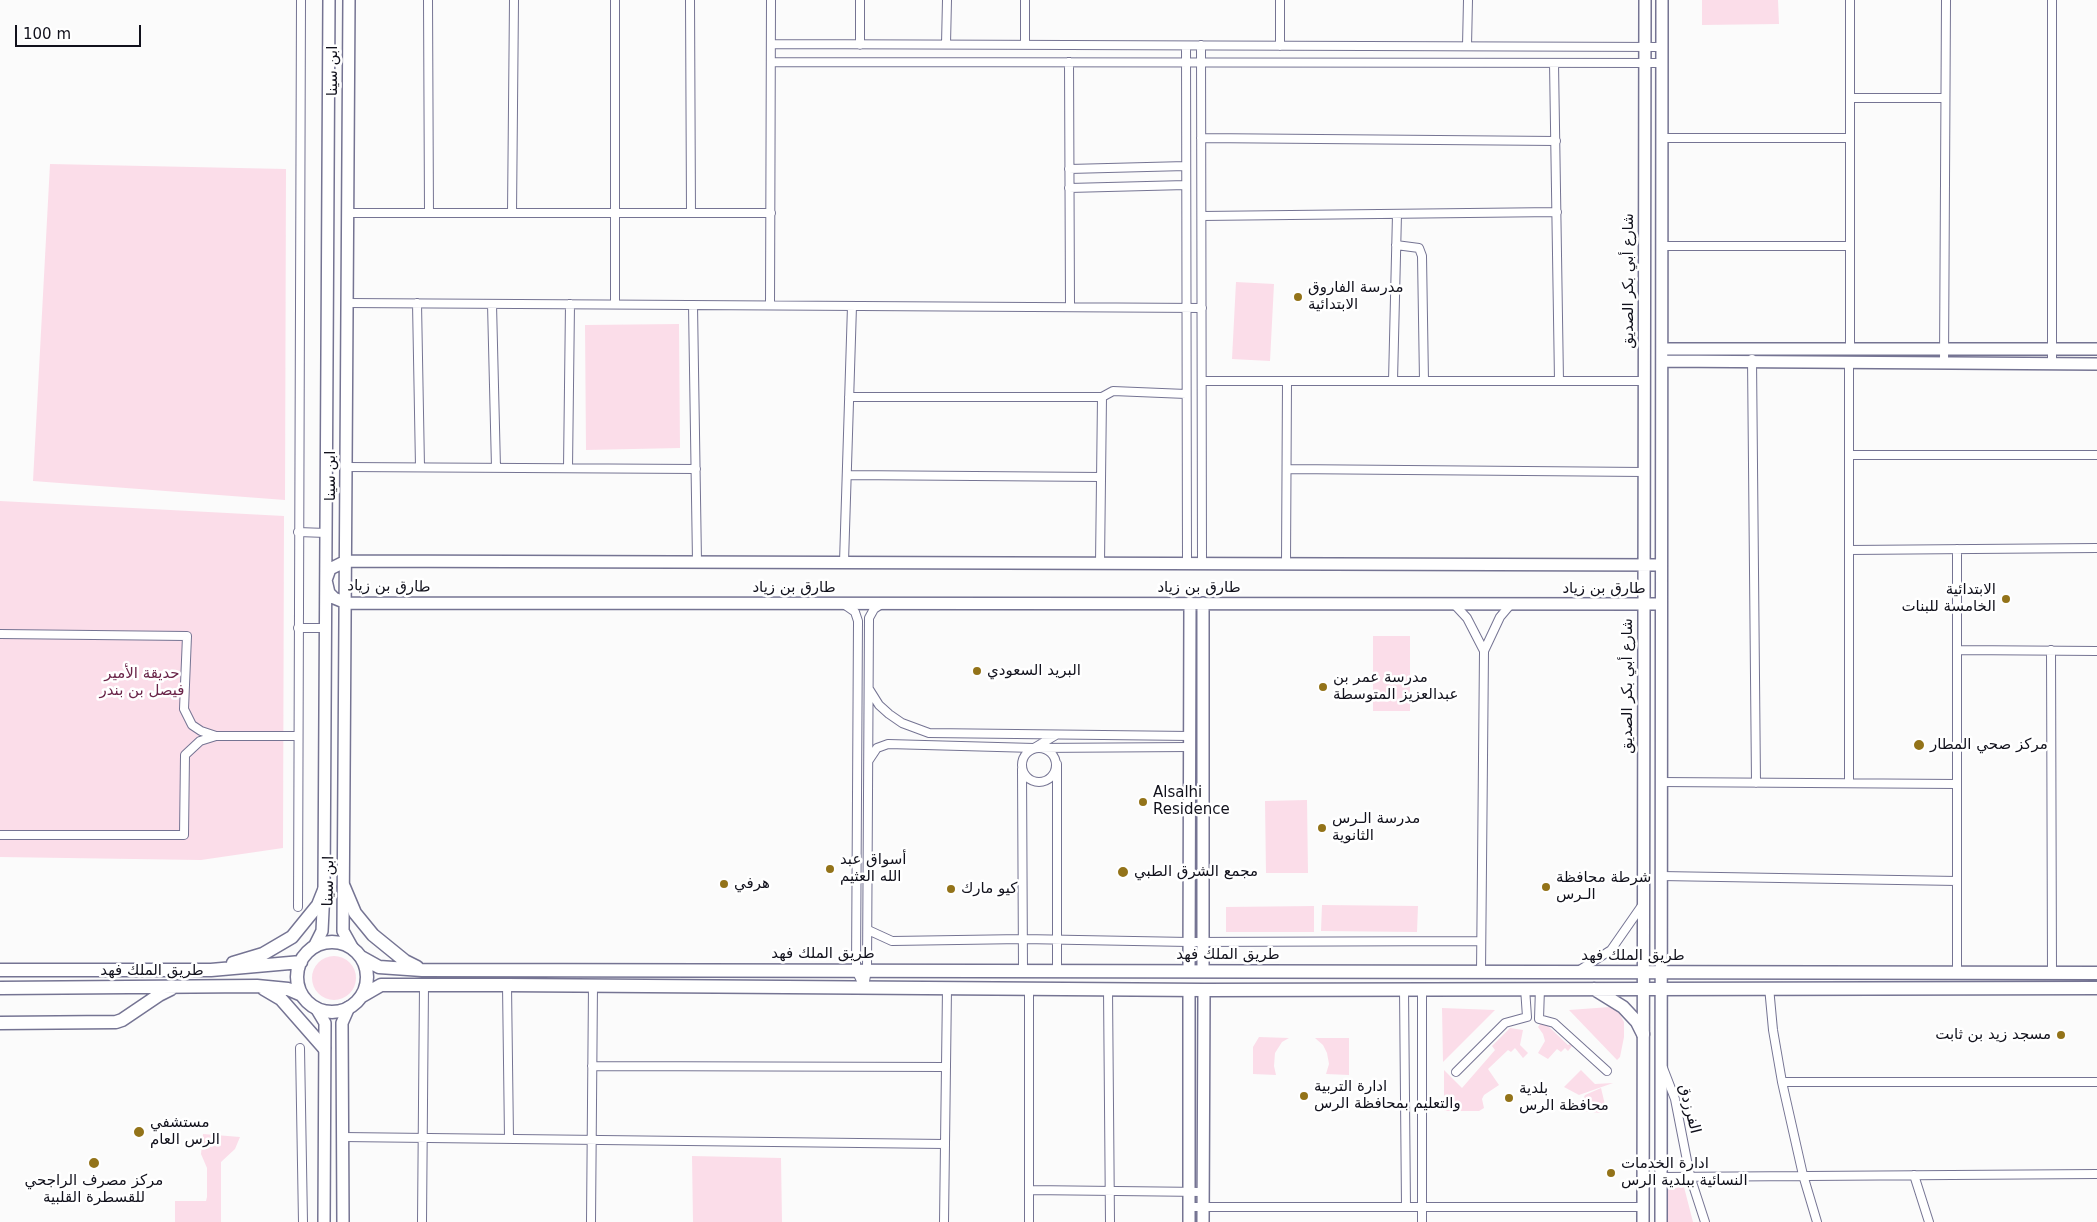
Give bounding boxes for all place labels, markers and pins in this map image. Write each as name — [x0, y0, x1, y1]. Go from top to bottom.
place label: مدرسة الفاروق الابتدائية — [1308, 279, 1404, 314]
marker: مدرسة الفاروق الابتدائية — [1292, 291, 1304, 303]
place label: الابتدائية الخامسة للبنات — [1902, 581, 1996, 616]
marker: الابتدائية الخامسة للبنات — [2000, 593, 2012, 605]
place label: البريد السعودي — [987, 662, 1081, 680]
marker: البريد السعودي — [971, 665, 983, 677]
place label: مدرسة عمر بن عبدالعزيز المتوسطة — [1333, 669, 1458, 704]
marker: مدرسة عمر بن عبدالعزيز المتوسطة — [1317, 681, 1329, 693]
place label: مركز صحي المطار — [1930, 736, 2048, 754]
marker: مركز صحي المطار — [1912, 738, 1926, 752]
place label: Alsalhi Residence — [1153, 784, 1230, 819]
marker: Alsalhi Residence — [1137, 796, 1149, 808]
place label: مدرسة الـرس الثانوية — [1332, 810, 1420, 845]
marker: مدرسة الـرس الثانوية — [1316, 822, 1328, 834]
place label: أسواق عبد الله العثيم — [840, 851, 906, 886]
marker: أسواق عبد الله العثيم — [824, 863, 836, 875]
place label: مجمع الشرق الطبي — [1134, 863, 1258, 881]
marker: مجمع الشرق الطبي — [1116, 865, 1130, 879]
place label: شرطة محافظة الـرس — [1556, 869, 1651, 904]
place label: هرفي — [734, 875, 770, 893]
marker: هرفي — [718, 878, 730, 890]
place label: كيو مارك — [961, 880, 1017, 898]
marker: شرطة محافظة الـرس — [1540, 881, 1552, 893]
marker: كيو مارك — [945, 883, 957, 895]
place label: مسجد زيد بن ثابت — [1935, 1026, 2051, 1044]
marker: مسجد زيد بن ثابت — [2055, 1029, 2067, 1041]
place label: ادارة التربية والتعليم بمحافظة الرس — [1314, 1078, 1461, 1113]
place label: بلدية محافظة الرس — [1519, 1080, 1609, 1115]
marker: ادارة التربية والتعليم بمحافظة الرس — [1298, 1090, 1310, 1102]
marker: بلدية محافظة الرس — [1503, 1092, 1515, 1104]
place label: مستشفي الرس العام — [150, 1114, 220, 1149]
marker: مستشفي الرس العام — [132, 1125, 146, 1139]
place label: ادارة الخدمات النسائية ببلدية الرس — [1621, 1155, 1748, 1190]
marker: مركز مصرف الراجحي للقسطرة القلبية — [87, 1156, 101, 1170]
marker: ادارة الخدمات النسائية ببلدية الرس — [1605, 1167, 1617, 1179]
place label: مركز مصرف الراجحي للقسطرة القلبية — [25, 1172, 163, 1207]

